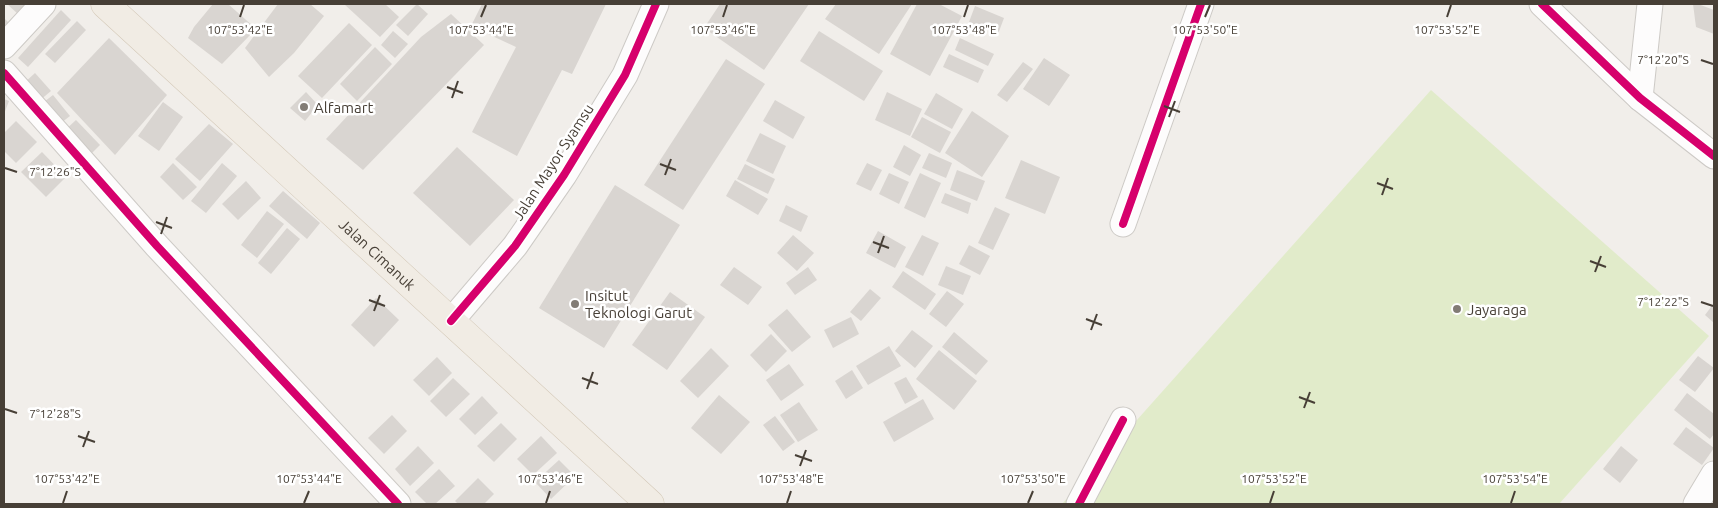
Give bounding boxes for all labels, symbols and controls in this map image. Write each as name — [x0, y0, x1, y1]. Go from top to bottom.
text: 107°53'42"E — [207, 23, 273, 36]
text: 107°53'44"E — [448, 23, 514, 36]
text: 107°53'46"E — [690, 23, 756, 36]
text: 107°53'48"E — [931, 23, 997, 36]
text: 107°53'50"E — [1172, 23, 1238, 36]
text: 107°53'52"E — [1414, 23, 1480, 36]
text: 7°12'20"S — [1637, 53, 1689, 66]
place label: Alfamart — [314, 99, 373, 116]
marker: Alfamart — [298, 101, 310, 113]
street label: Jalan Mayor Syamsu — [509, 101, 597, 223]
text: 7°12'26"S — [29, 165, 81, 178]
street label: Jalan Cimanuk — [336, 215, 419, 293]
place label: Insitut Teknologi Garut — [585, 287, 692, 321]
text: 7°12'22"S — [1637, 295, 1689, 308]
marker: Insitut Teknologi Garut — [569, 298, 581, 310]
place label: Jayaraga — [1467, 301, 1527, 318]
marker: Jayaraga — [1451, 303, 1463, 315]
text: 7°12'28"S — [29, 407, 81, 420]
text: 107°53'42"E — [34, 472, 100, 485]
text: 107°53'44"E — [276, 472, 342, 485]
text: 107°53'46"E — [517, 472, 583, 485]
text: 107°53'48"E — [758, 472, 824, 485]
text: 107°53'50"E — [1000, 472, 1066, 485]
text: 107°53'52"E — [1241, 472, 1307, 485]
text: 107°53'54"E — [1482, 472, 1548, 485]

